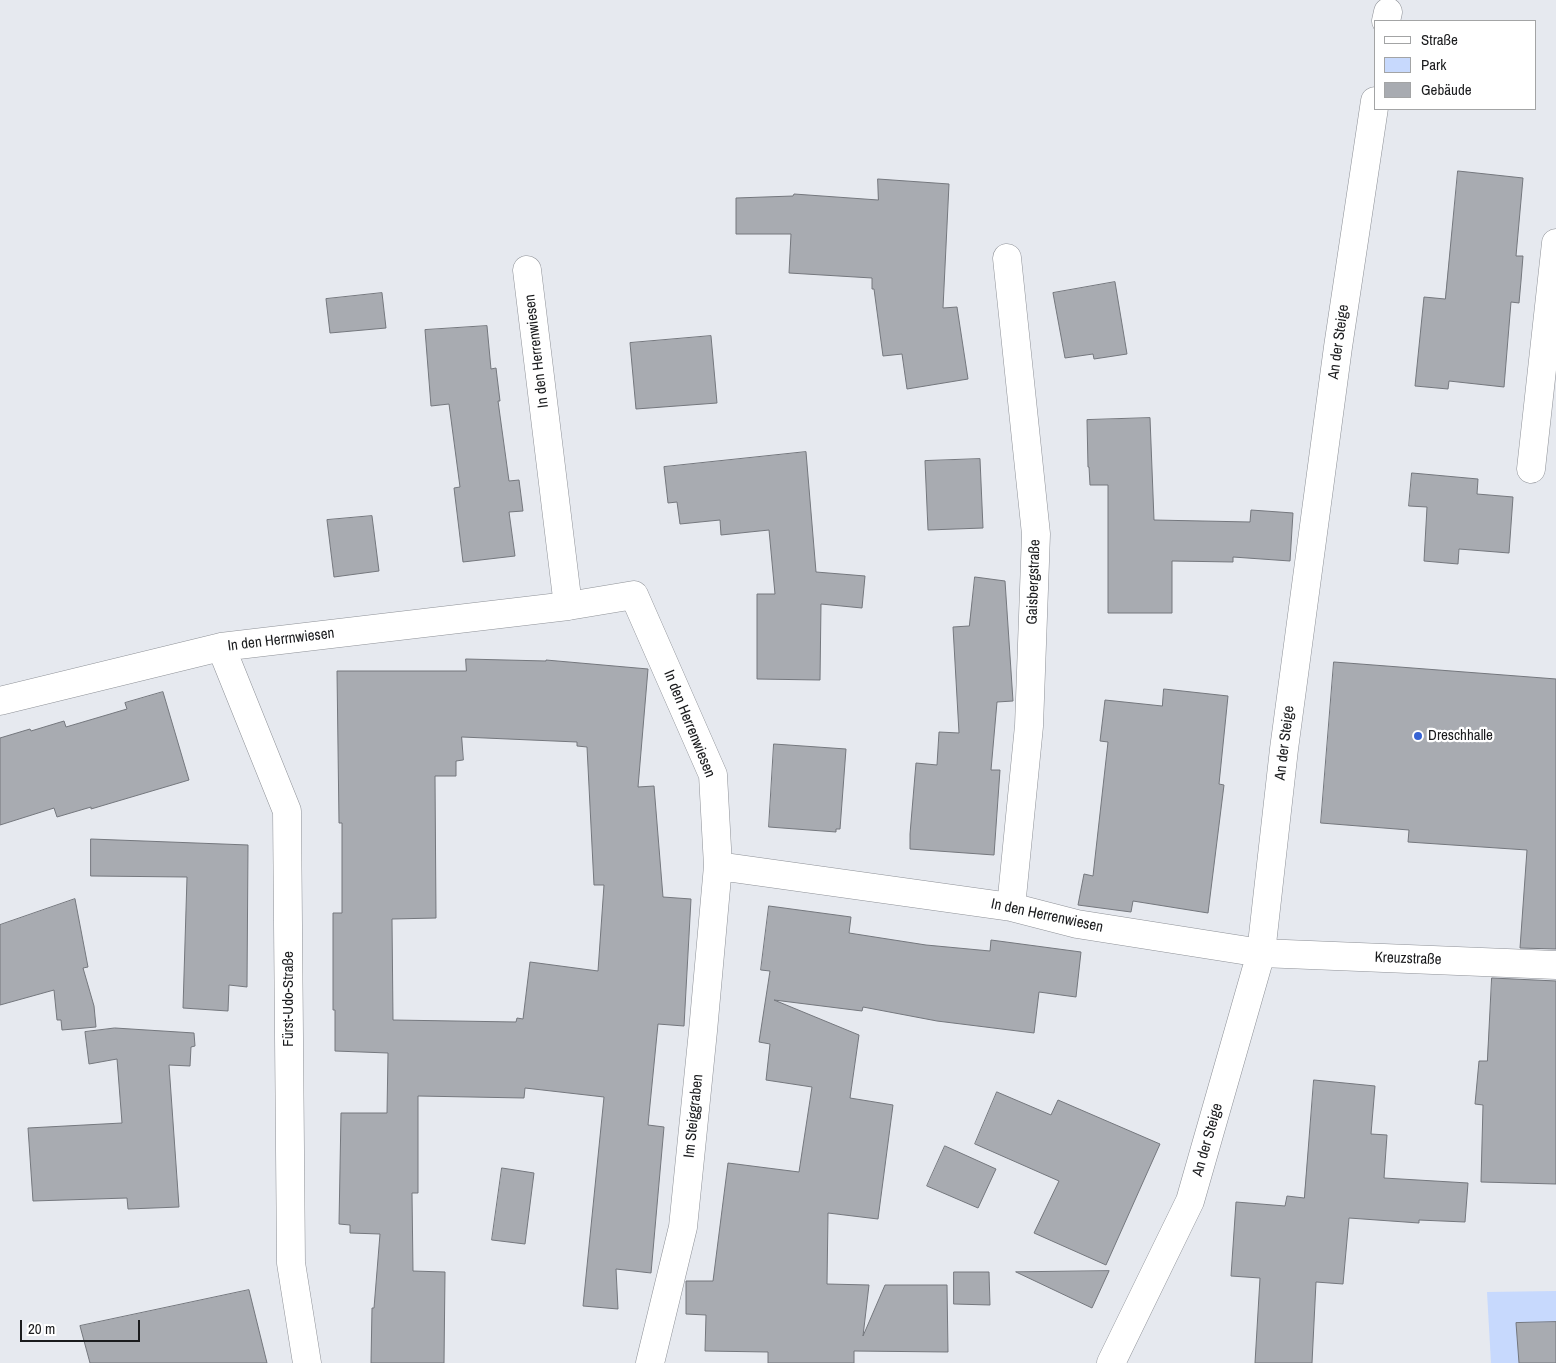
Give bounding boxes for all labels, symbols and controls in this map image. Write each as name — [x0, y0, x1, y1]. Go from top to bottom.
legend — [1374, 20, 1536, 110]
text: Straße — [1421, 29, 1458, 50]
text: Park — [1421, 54, 1446, 75]
text: Gebäude — [1421, 79, 1472, 100]
street label: In den Herrenwiesen — [521, 293, 553, 409]
street label: An der Steige — [1325, 304, 1353, 380]
street label: Gaisbergstraße — [1024, 539, 1044, 625]
street label: In den Herrnwiesen — [227, 625, 335, 655]
street label: In den Herrenwiesen — [659, 668, 719, 780]
street label: An der Steige — [1271, 705, 1299, 781]
place label: Dreschhalle — [1428, 727, 1493, 745]
marker: Dreschhalle — [1412, 730, 1424, 742]
street label: In den Herrenwiesen — [989, 895, 1105, 937]
street label: Kreuzstraße — [1374, 949, 1442, 969]
street label: Fürst-Udo-Straße — [280, 951, 298, 1047]
street label: Im Steiggraben — [681, 1073, 707, 1159]
street label: An der Steige — [1189, 1101, 1227, 1179]
scale bar — [22, 1310, 142, 1342]
text: 20 m — [28, 1318, 55, 1339]

